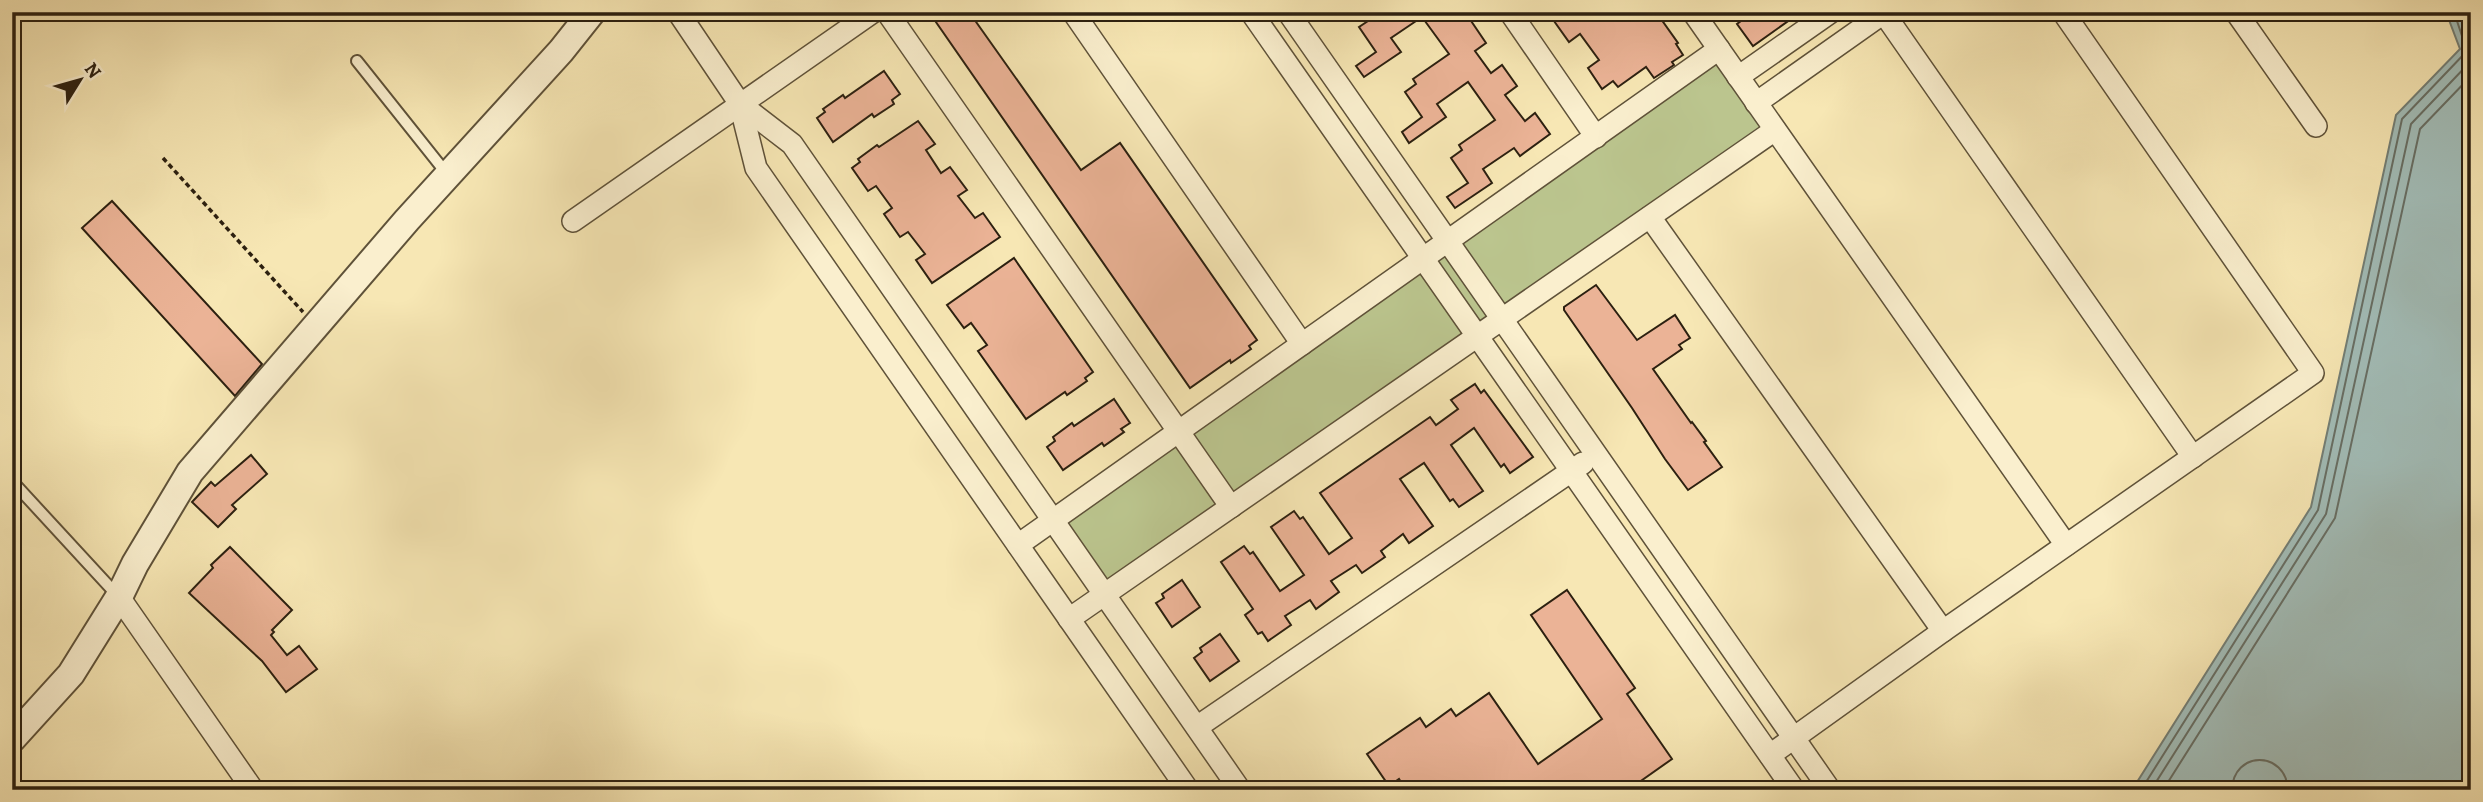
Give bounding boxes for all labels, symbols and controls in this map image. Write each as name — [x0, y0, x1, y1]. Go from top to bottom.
north arrow — [46, 46, 116, 116]
text: N — [78, 57, 107, 84]

